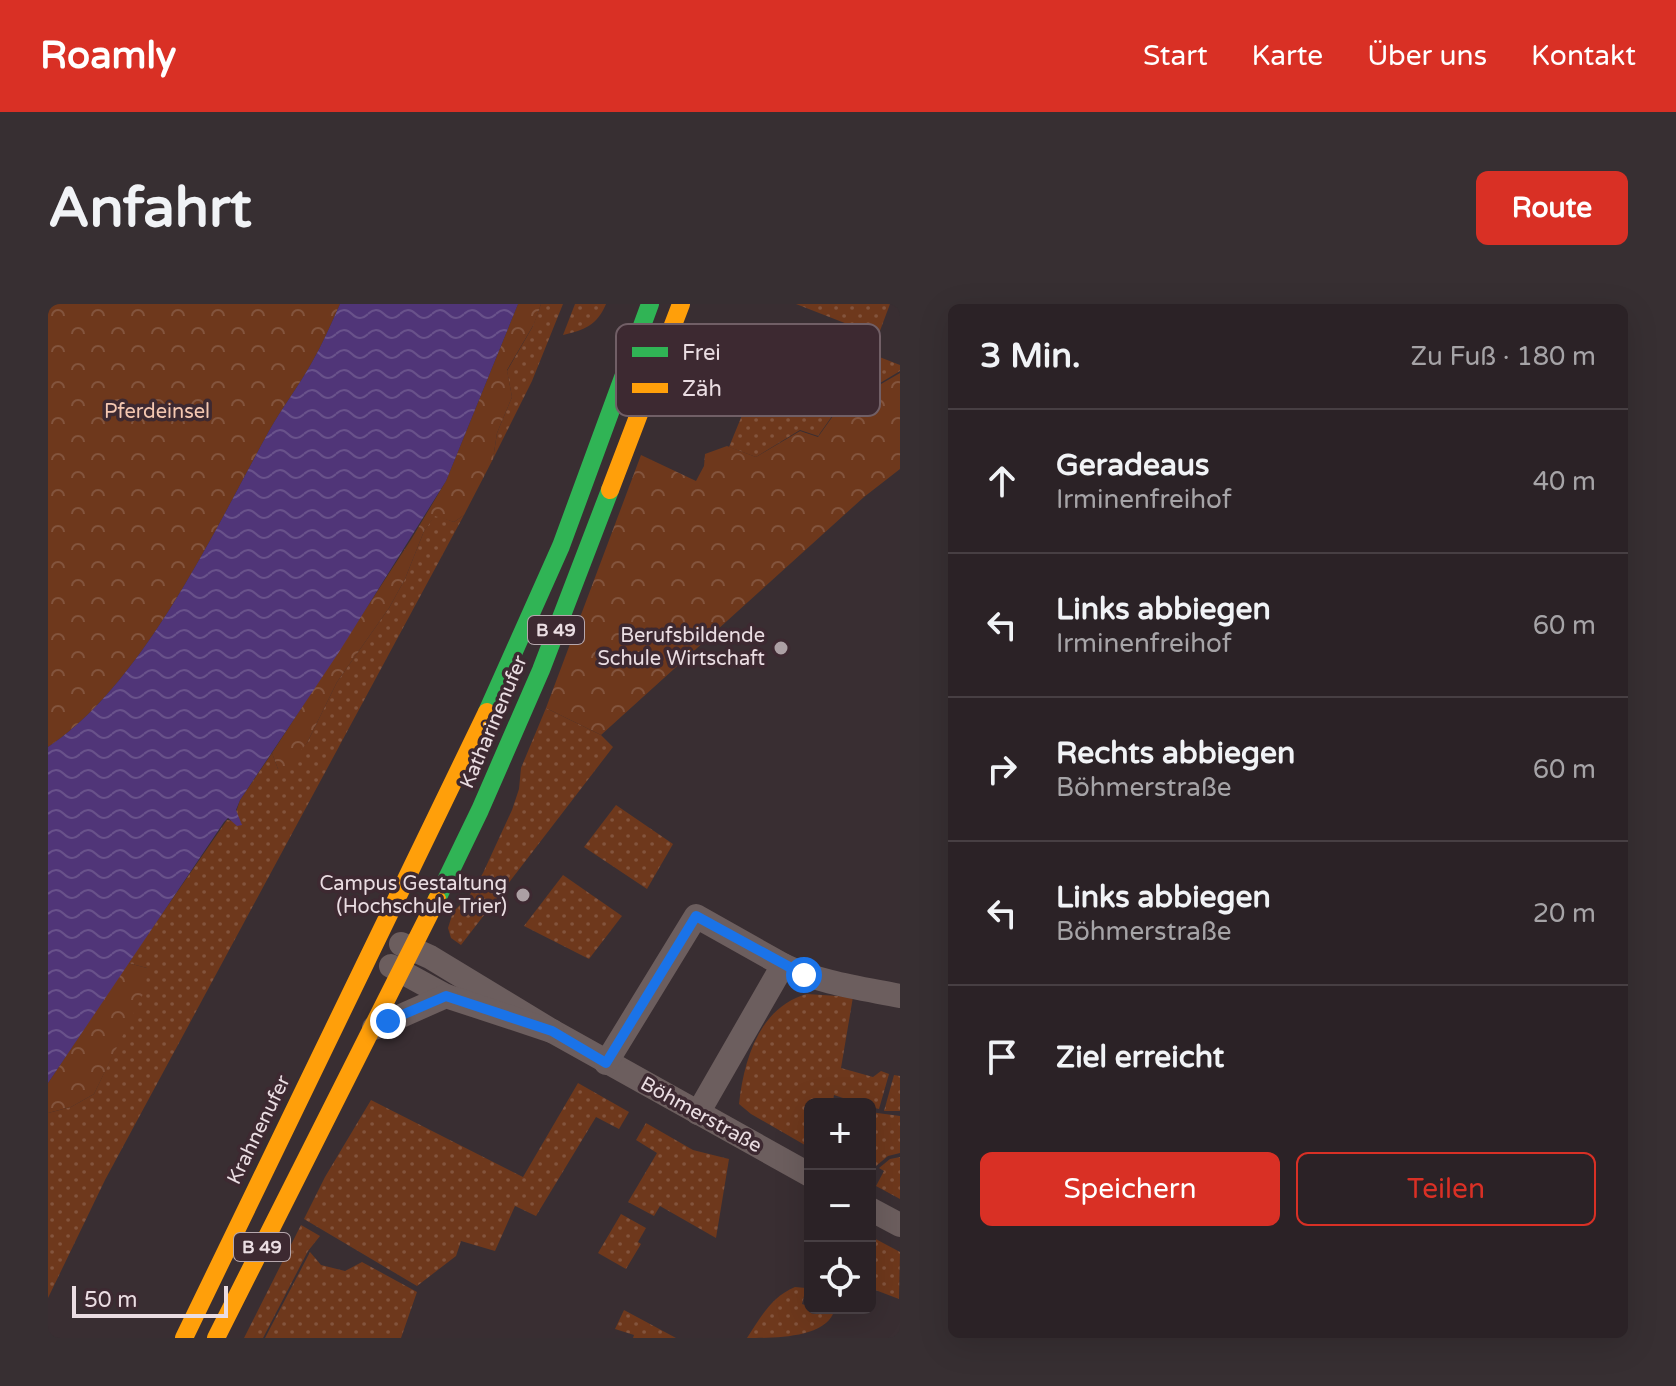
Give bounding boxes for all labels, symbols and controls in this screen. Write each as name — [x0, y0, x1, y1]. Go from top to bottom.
text: Roamly — [40, 33, 176, 79]
text: Start — [1143, 39, 1208, 73]
text: Karte — [1252, 39, 1323, 73]
text: Über uns — [1367, 39, 1487, 73]
text: Kontakt — [1531, 39, 1636, 73]
button: Route — [1476, 171, 1628, 245]
text: Anfahrt — [48, 175, 252, 242]
legend — [616, 324, 880, 416]
text: 3 Min. — [980, 336, 1081, 377]
text: Frei — [682, 340, 721, 366]
text: Zu Fuß · 180 m — [1410, 341, 1596, 372]
text: Zäh — [682, 376, 722, 402]
park label: Pferdeinsel — [104, 400, 210, 424]
text: Geradeaus — [1056, 447, 1209, 484]
icon: ahead — [980, 459, 1024, 503]
text: 40 m — [1533, 466, 1596, 497]
text: Irminenfreihof — [1056, 484, 1232, 515]
text: Links abbiegen — [1056, 591, 1271, 628]
icon: left — [980, 603, 1024, 647]
text: 60 m — [1533, 610, 1596, 641]
road number: B 49 — [528, 616, 584, 644]
place label: Berufsbildende Schule Wirtschaft — [597, 624, 765, 671]
text: Irminenfreihof — [1056, 628, 1232, 659]
marker: Berufsbildende Schule Wirtschaft — [772, 639, 790, 657]
street label: Katharinenufer — [455, 652, 533, 792]
text: Rechts abbiegen — [1056, 735, 1295, 772]
icon: right — [980, 747, 1024, 791]
text: 60 m — [1533, 754, 1596, 785]
text: Böhmerstraße — [1056, 772, 1231, 803]
place label: Campus Gestaltung (Hochschule Trier) — [319, 872, 507, 919]
text: Links abbiegen — [1056, 879, 1271, 916]
marker: Campus Gestaltung (Hochschule Trier) — [514, 886, 532, 904]
icon: left — [980, 891, 1024, 935]
text: 20 m — [1533, 898, 1596, 929]
text: Böhmerstraße — [1056, 916, 1231, 947]
route start — [786, 957, 822, 993]
route end — [370, 1003, 406, 1039]
icon: arrive — [980, 1035, 1024, 1079]
text: Ziel erreicht — [1056, 1039, 1224, 1076]
street label: Krahnenufer — [222, 1071, 296, 1188]
street label: Böhmerstraße — [636, 1072, 766, 1158]
map controls — [804, 1098, 876, 1314]
button: + — [804, 1098, 876, 1170]
button: Speichern — [980, 1152, 1280, 1226]
button: Teilen — [1296, 1152, 1596, 1226]
button: − — [804, 1170, 876, 1242]
road number: B 49 — [234, 1233, 290, 1261]
button: locate — [804, 1242, 876, 1314]
scale bar — [72, 1282, 228, 1318]
text: 50 m — [84, 1287, 138, 1313]

